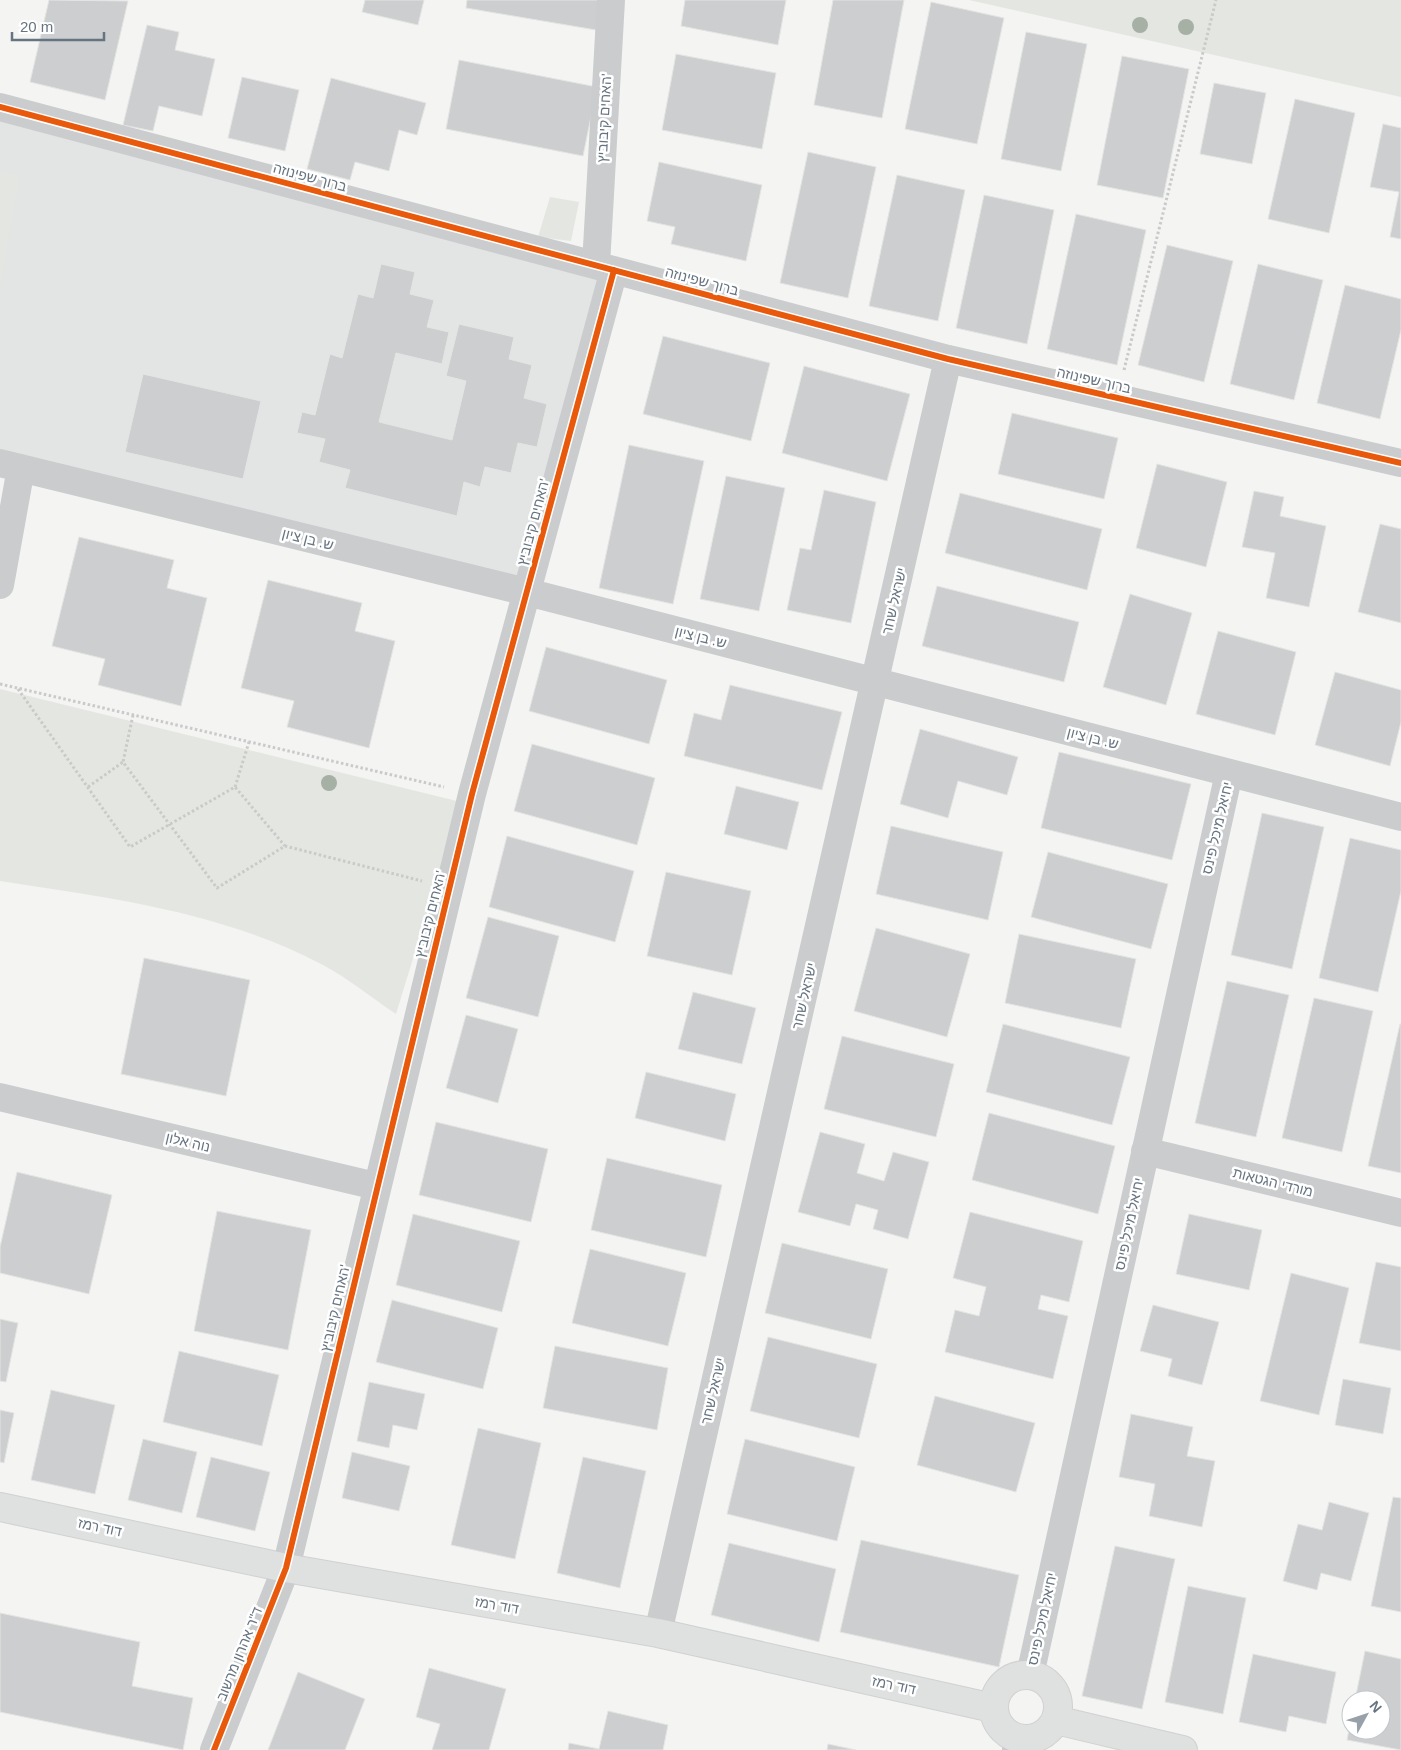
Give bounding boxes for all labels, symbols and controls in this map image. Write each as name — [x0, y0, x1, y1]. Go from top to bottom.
scale bar — [12, 10, 105, 42]
text: 20 m — [20, 18, 53, 35]
street label: האחים קיבוביץ' — [594, 73, 614, 163]
street label: ברוך שפינוזה — [271, 160, 349, 194]
street label: ברוך שפינוזה — [663, 264, 741, 298]
street label: ברוך שפינוזה — [1055, 364, 1133, 396]
street label: האחים קיבוביץ' — [514, 477, 552, 567]
street label: ש. בן ציון — [281, 525, 335, 553]
street label: ישראל שחר — [879, 566, 909, 636]
street label: ש. בן ציון — [674, 623, 728, 651]
street label: ש. בן ציון — [1066, 724, 1120, 752]
street label: יחיאל מיכל פינס — [1199, 780, 1235, 876]
street label: האחים קיבוביץ' — [411, 869, 449, 959]
street label: ישראל שחר — [789, 961, 819, 1031]
street label: נוה אלון — [164, 1129, 212, 1155]
street label: מורדי הגטאות — [1231, 1164, 1315, 1200]
street label: יחיאל מיכל פינס — [1111, 1176, 1147, 1272]
street label: האחים קיבוביץ' — [317, 1263, 353, 1353]
street label: ישראל שחר — [698, 1356, 728, 1426]
street label: דוד רמז — [77, 1515, 124, 1539]
street label: יחיאל מיכל פינס — [1024, 1571, 1060, 1667]
street label: דוד רמז — [474, 1593, 520, 1617]
street label: ד"ר אהרון מרשוב — [213, 1605, 265, 1703]
street label: דוד רמז — [871, 1673, 918, 1697]
north arrow — [1341, 1690, 1391, 1740]
text: N — [1367, 1698, 1385, 1716]

